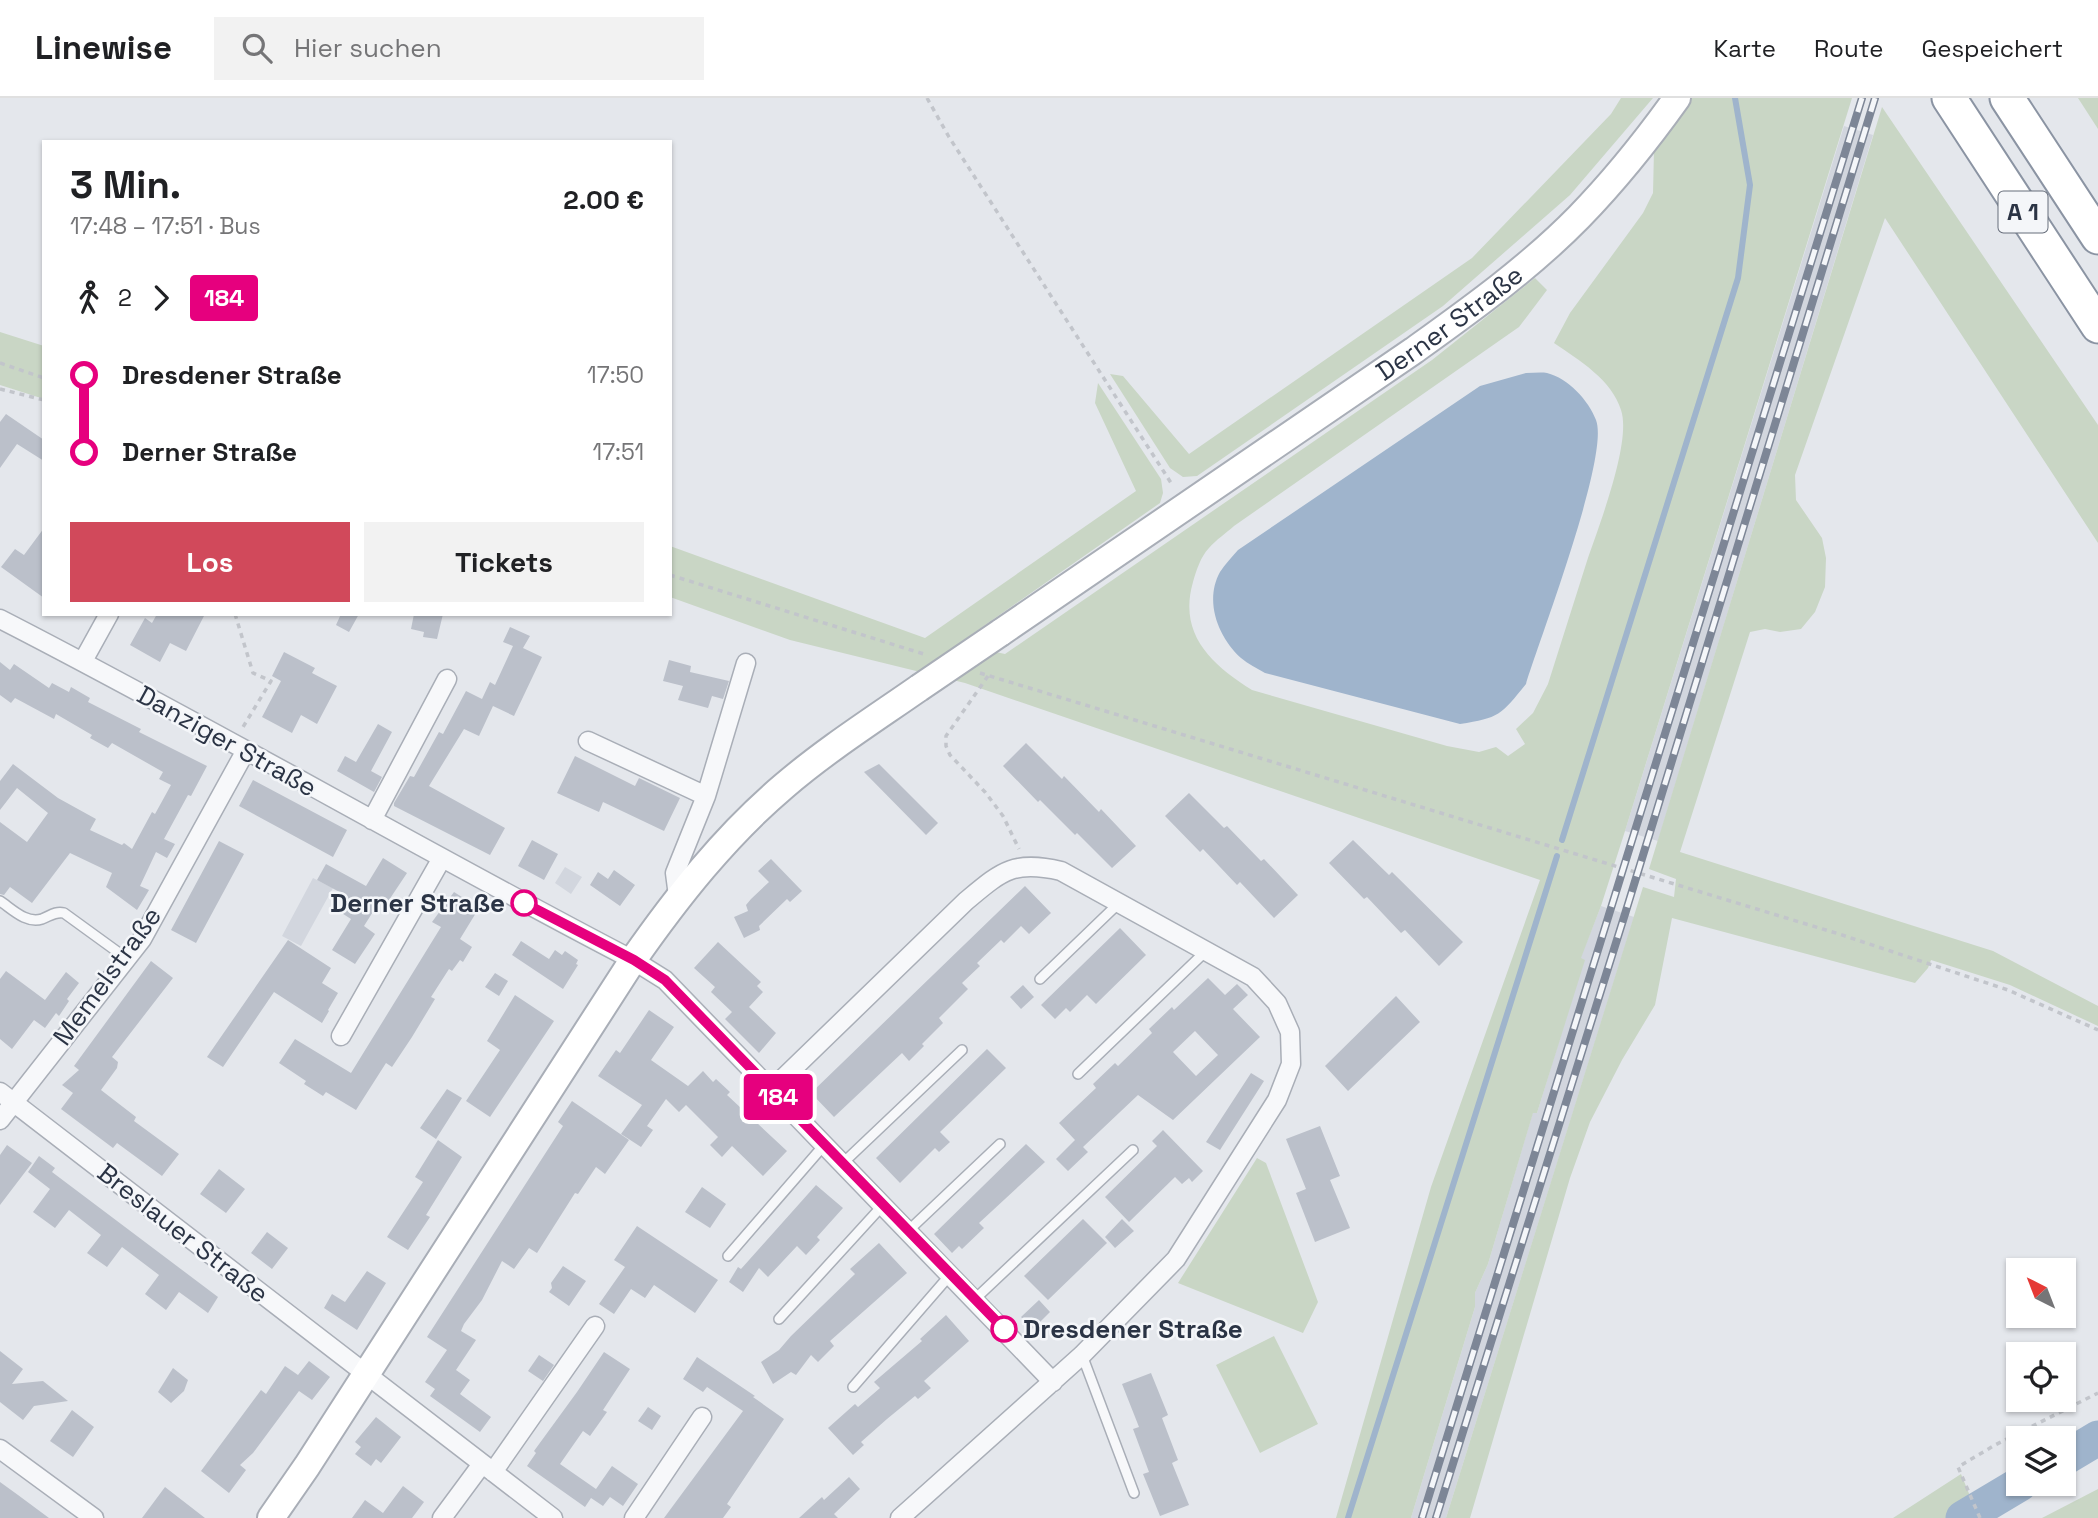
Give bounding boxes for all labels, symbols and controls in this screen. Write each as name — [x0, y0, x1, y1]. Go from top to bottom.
search box — [214, 17, 704, 80]
text: Linewise — [35, 27, 172, 69]
icon: search — [238, 29, 276, 67]
text: Hier suchen — [294, 31, 442, 65]
text: Karte — [1714, 33, 1776, 64]
text: Route — [1814, 33, 1883, 64]
text: Gespeichert — [1921, 33, 2063, 64]
text: 3 Min. — [70, 161, 181, 209]
text: 2.00 € — [563, 183, 644, 217]
road number: A 1 — [1998, 191, 2048, 232]
text: 17:48 – 17:51 · Bus — [70, 211, 261, 241]
street label: Derner Straße — [1369, 258, 1530, 388]
icon: walk — [70, 279, 108, 317]
icon: forward — [142, 279, 180, 317]
text: 184 — [204, 282, 244, 313]
text: 2 — [118, 283, 132, 313]
text: Dresdener Straße — [122, 358, 342, 392]
text: 17:50 — [587, 360, 644, 390]
text: Derner Straße — [122, 435, 297, 469]
text: 17:51 — [593, 437, 644, 467]
button: Los — [70, 522, 350, 602]
button: Tickets — [364, 522, 644, 602]
street label: Danziger Straße — [131, 678, 323, 804]
place label: Derner Straße — [330, 886, 505, 920]
marker: Derner Straße — [511, 890, 537, 916]
street label: Memelstraße — [45, 900, 169, 1052]
line badge: 184 — [738, 1074, 818, 1120]
text: 184 — [758, 1081, 798, 1112]
street label: Breslauer Straße — [90, 1155, 276, 1311]
north arrow — [2006, 1258, 2076, 1328]
map controls — [2006, 1258, 2076, 1496]
place label: Dresdener Straße — [1023, 1312, 1243, 1346]
marker: Dresdener Straße — [991, 1316, 1017, 1342]
button: locate — [2006, 1342, 2076, 1412]
button: layers — [2006, 1426, 2076, 1496]

